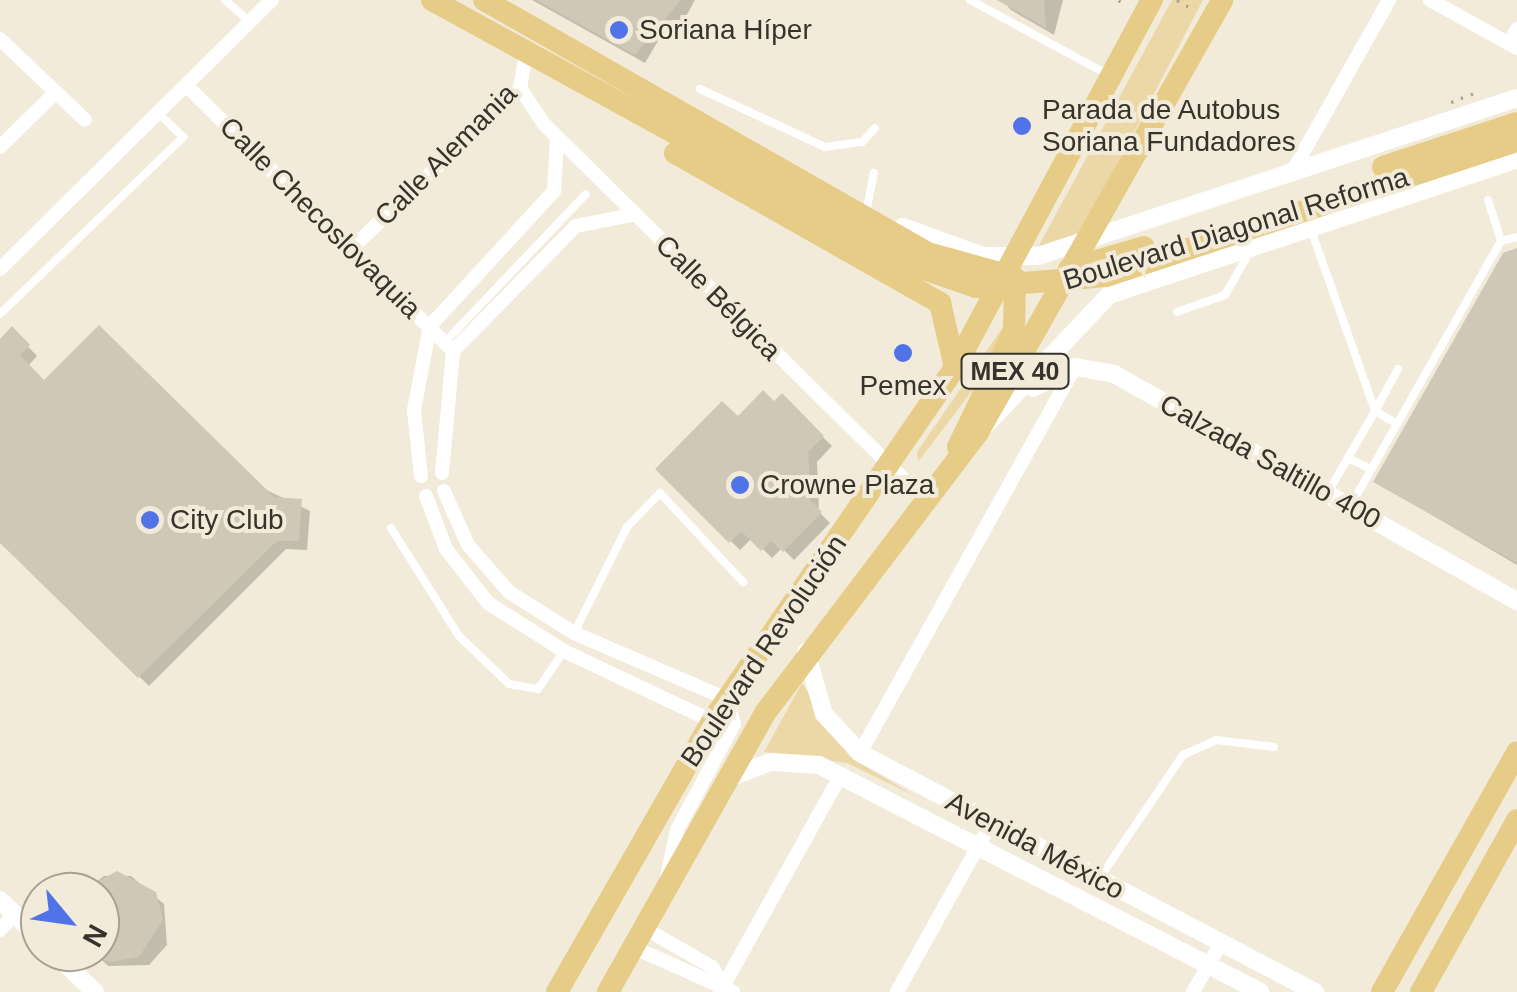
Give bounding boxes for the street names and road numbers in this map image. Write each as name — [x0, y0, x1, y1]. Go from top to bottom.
street label: Calle Alemania — [368, 77, 524, 233]
street label: Calle Checoslovaquia — [212, 110, 428, 326]
street label: Boulevard Diagonal Reforma — [1059, 160, 1413, 298]
street label: Calle Bélgica — [648, 228, 788, 368]
road number: MEX 40 — [960, 351, 1070, 391]
street label: Calzada Saltillo 400 — [1154, 387, 1386, 537]
street label: Boulevard Revolución — [674, 529, 854, 773]
street label: Avenida México — [940, 785, 1130, 907]

